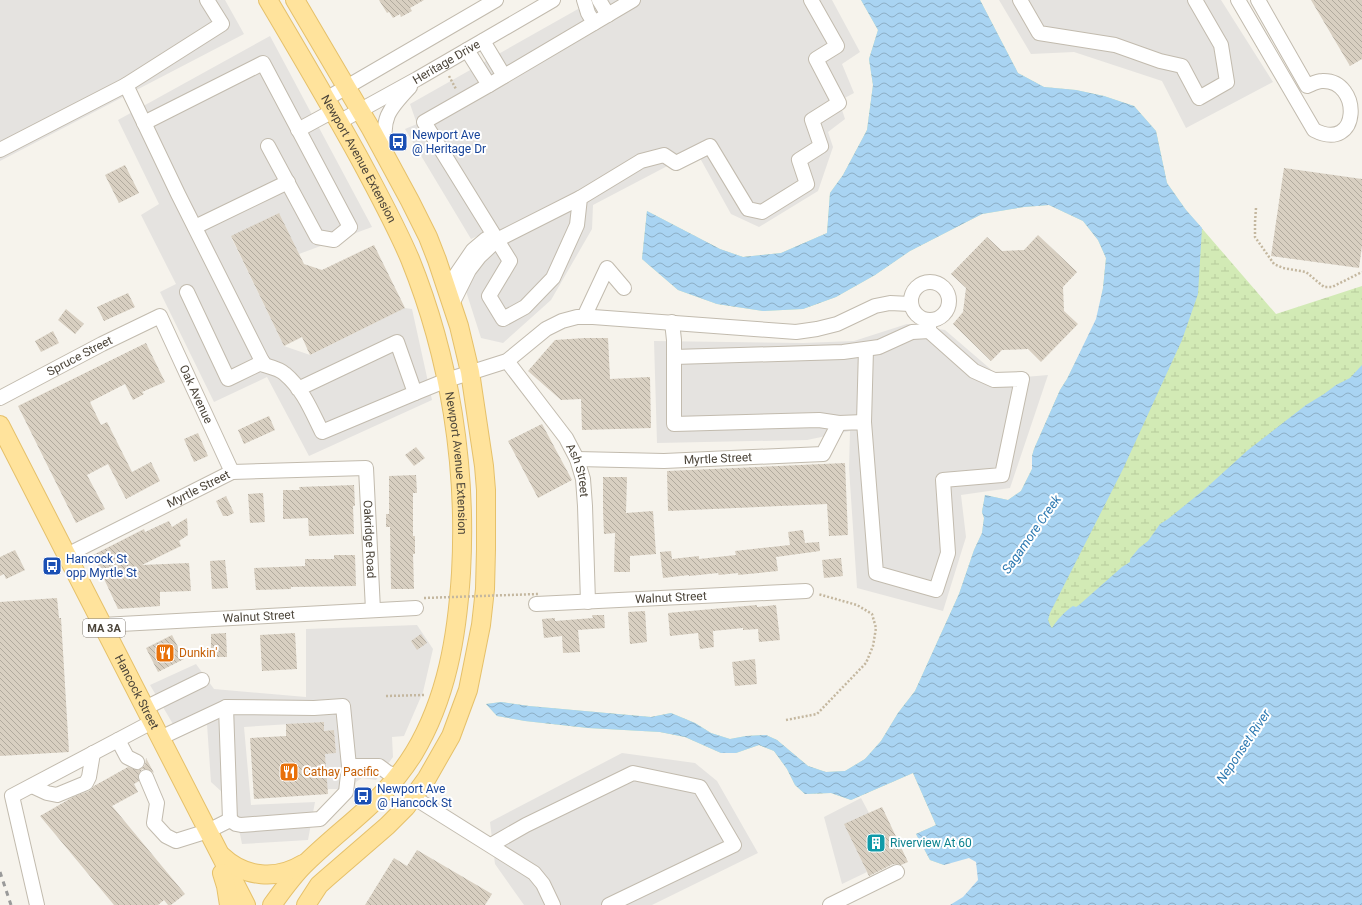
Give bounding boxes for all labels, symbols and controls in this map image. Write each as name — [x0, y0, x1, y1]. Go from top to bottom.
street label: Heritage Drive — [410, 37, 483, 87]
street label: Newport Avenue Extension — [318, 92, 399, 225]
place label: Newport Ave @ Heritage Dr — [412, 128, 486, 156]
bus stop icon: Newport Ave @ Heritage Dr — [387, 131, 409, 153]
street label: Spruce Street — [44, 333, 115, 379]
street label: Oak Avenue — [177, 363, 216, 426]
street label: Newport Avenue Extension — [442, 391, 469, 535]
street label: Ash Street — [563, 441, 591, 498]
street label: Myrtle Street — [683, 450, 752, 467]
street label: Myrtle Street — [165, 467, 232, 511]
water label: Sagamore Creek — [999, 492, 1064, 577]
street label: Oakridge Road — [361, 500, 378, 579]
place label: Hancock St opp Myrtle St — [66, 552, 137, 580]
bus stop icon: Hancock St opp Myrtle St — [41, 555, 63, 577]
street label: Walnut Street — [635, 589, 707, 606]
street label: Walnut Street — [223, 608, 295, 625]
road number: MA 3A — [83, 619, 125, 637]
restaurant icon: Dunkin' — [154, 642, 176, 664]
place label: Dunkin' — [179, 646, 217, 660]
street label: Hancock Street — [112, 652, 162, 732]
water label: Neponset River — [1213, 706, 1274, 786]
restaurant icon: Cathay Pacific — [278, 761, 300, 783]
place label: Cathay Pacific — [303, 765, 379, 779]
place label: Newport Ave @ Hancock St — [377, 782, 452, 810]
bus stop icon: Newport Ave @ Hancock St — [352, 785, 374, 807]
building icon: Riverview At 60 — [865, 832, 887, 854]
place label: Riverview At 60 — [890, 836, 972, 850]

